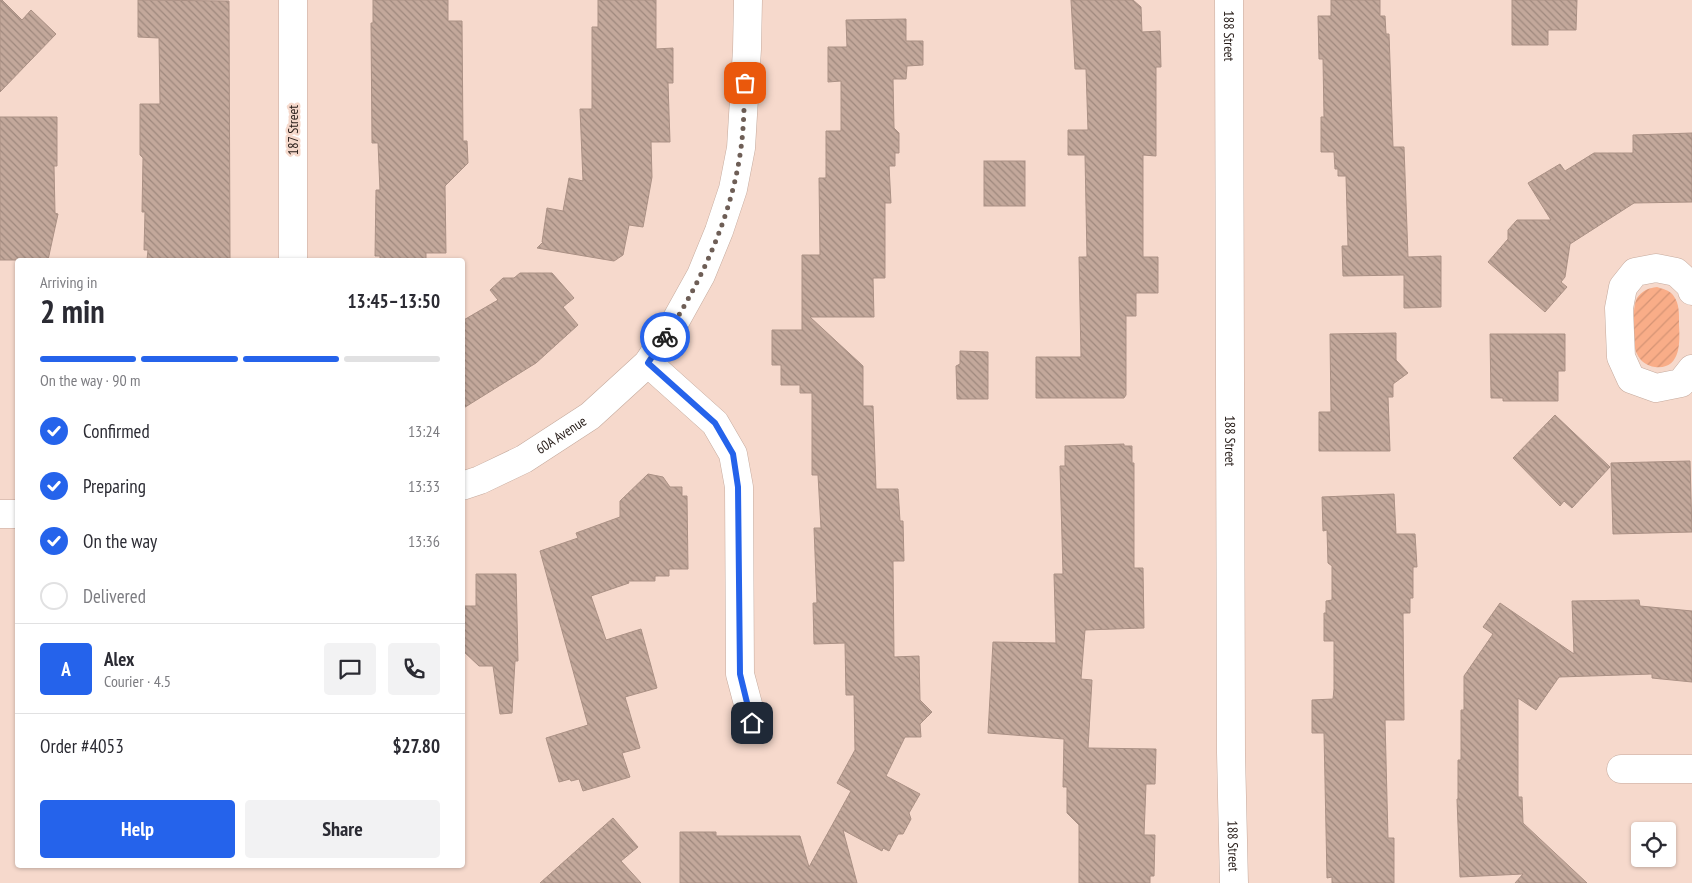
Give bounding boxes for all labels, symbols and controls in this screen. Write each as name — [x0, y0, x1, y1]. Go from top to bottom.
street label: 188 Street — [1220, 11, 1238, 62]
pin — [724, 62, 766, 104]
icon: bag — [731, 69, 759, 97]
street label: 187 Street — [284, 105, 302, 155]
text: Arriving in — [40, 272, 97, 292]
text: 13:45–13:50 — [347, 289, 440, 313]
text: 2 min — [40, 290, 105, 332]
courier — [640, 312, 690, 362]
icon: bike — [651, 323, 679, 351]
text: On the way · 90 m — [40, 370, 140, 390]
street label: 60A Avenue — [532, 412, 590, 458]
street label: 188 Street — [1221, 416, 1239, 467]
icon: check — [40, 417, 68, 445]
text: Confirmed — [83, 419, 150, 443]
text: 13:24 — [408, 421, 440, 441]
icon: check — [40, 472, 68, 500]
text: Preparing — [83, 474, 146, 498]
text: 13:33 — [408, 476, 440, 496]
icon: check — [40, 527, 68, 555]
text: On the way — [83, 529, 157, 553]
text: 13:36 — [408, 531, 440, 551]
text: Delivered — [83, 584, 146, 608]
button: chat — [324, 643, 376, 695]
button: phone — [388, 643, 440, 695]
text: Alex — [104, 647, 134, 671]
text: A — [61, 657, 71, 681]
text: Courier · 4.5 — [104, 671, 171, 691]
pin — [731, 702, 773, 744]
icon: home — [738, 709, 766, 737]
text: Order #4053 — [40, 734, 124, 758]
text: $27.80 — [392, 734, 440, 758]
button: Help — [40, 800, 235, 858]
button: Share — [245, 800, 440, 858]
street label: 188 Street — [1224, 820, 1243, 872]
map controls — [1631, 822, 1676, 867]
button: locate — [1631, 822, 1676, 867]

